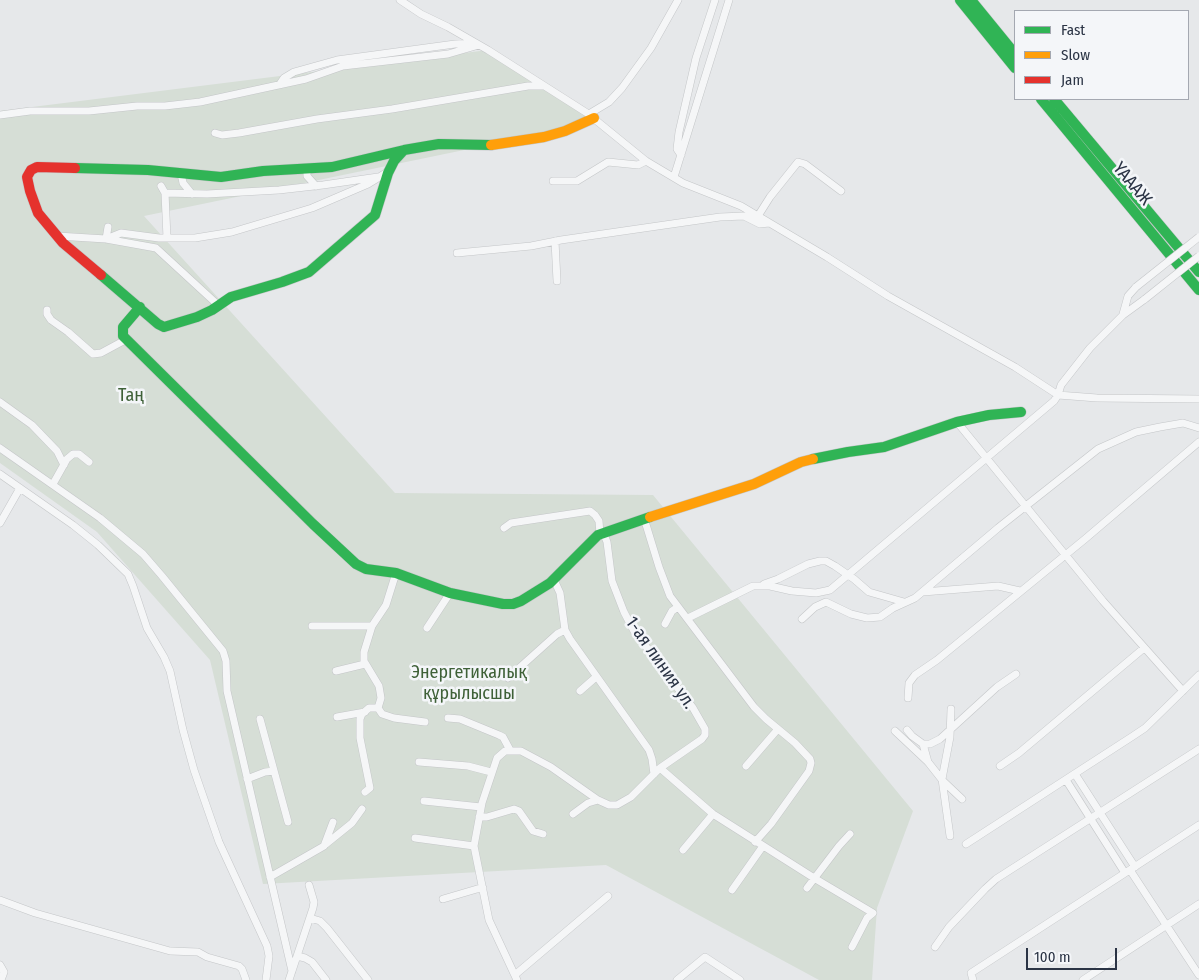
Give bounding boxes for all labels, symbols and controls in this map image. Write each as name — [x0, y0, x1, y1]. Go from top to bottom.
legend — [1014, 10, 1189, 100]
text: Fast — [1061, 21, 1085, 39]
text: Slow — [1061, 46, 1090, 64]
text: Jam — [1061, 71, 1084, 89]
street label: ҮАААЖ — [1108, 158, 1156, 210]
park label: Таң — [118, 385, 144, 407]
street label: 1-ая линия ул. — [620, 613, 700, 713]
park label: Энергетикалық құрылысшы — [411, 662, 527, 704]
scale bar — [1029, 938, 1120, 970]
text: 100 m — [1034, 948, 1071, 966]

